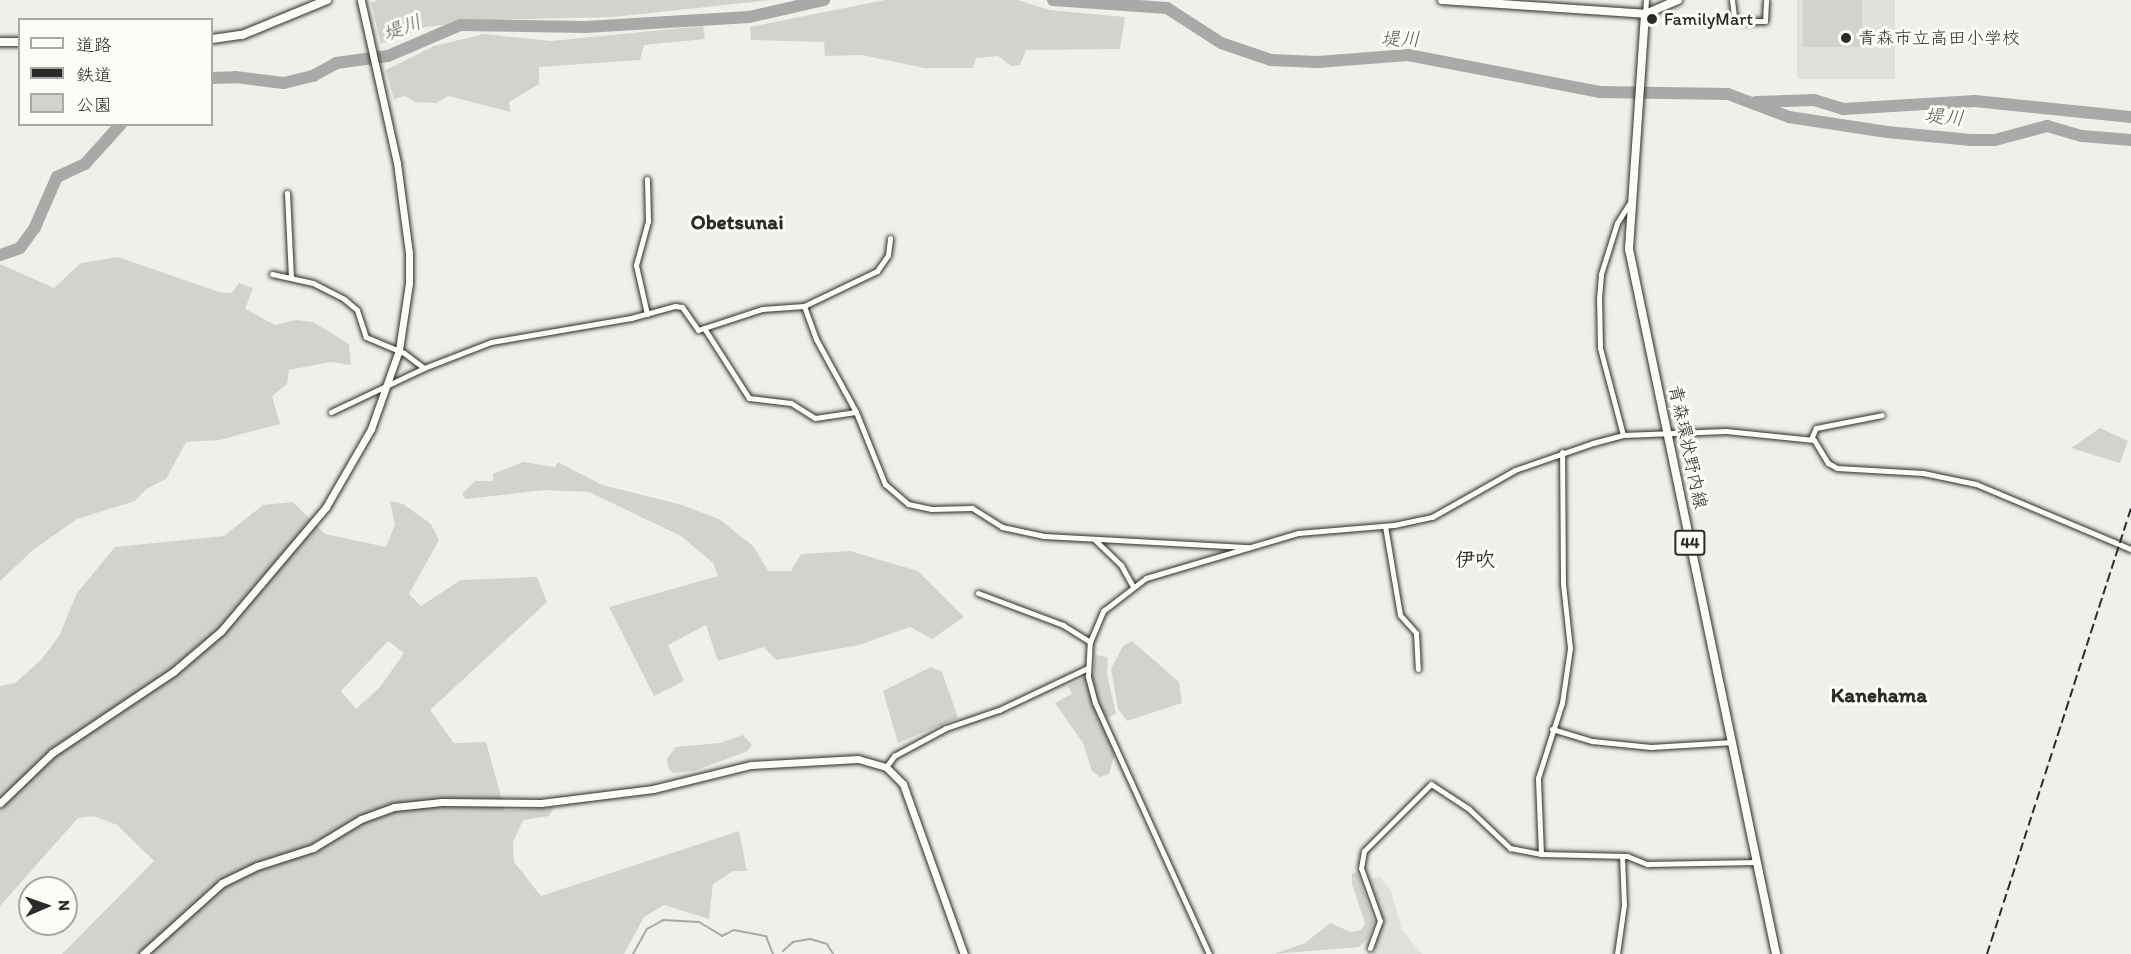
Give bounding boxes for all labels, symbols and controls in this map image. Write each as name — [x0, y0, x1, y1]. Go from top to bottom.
place label: FamilyMart — [1664, 8, 1753, 30]
water label: 堤川 — [379, 10, 425, 46]
marker: FamilyMart — [1645, 12, 1659, 26]
legend — [18, 18, 213, 126]
water label: 堤川 — [1380, 27, 1420, 51]
place label: 青森市立高田小学校 — [1858, 27, 2020, 49]
marker: 青森市立高田小学校 — [1839, 31, 1853, 45]
text: 道路 — [76, 34, 112, 56]
text: 鉄道 — [76, 64, 112, 86]
text: 公園 — [76, 94, 112, 116]
water label: 堤川 — [1923, 103, 1965, 131]
district label: Obetsunai — [690, 209, 784, 235]
street label: 青森環状野内線 — [1664, 383, 1712, 511]
road number: 44 — [1674, 530, 1706, 556]
district label: 伊吹 — [1455, 547, 1495, 571]
district label: Kanehama — [1831, 682, 1927, 708]
north arrow — [18, 876, 78, 936]
text: N — [55, 900, 74, 911]

